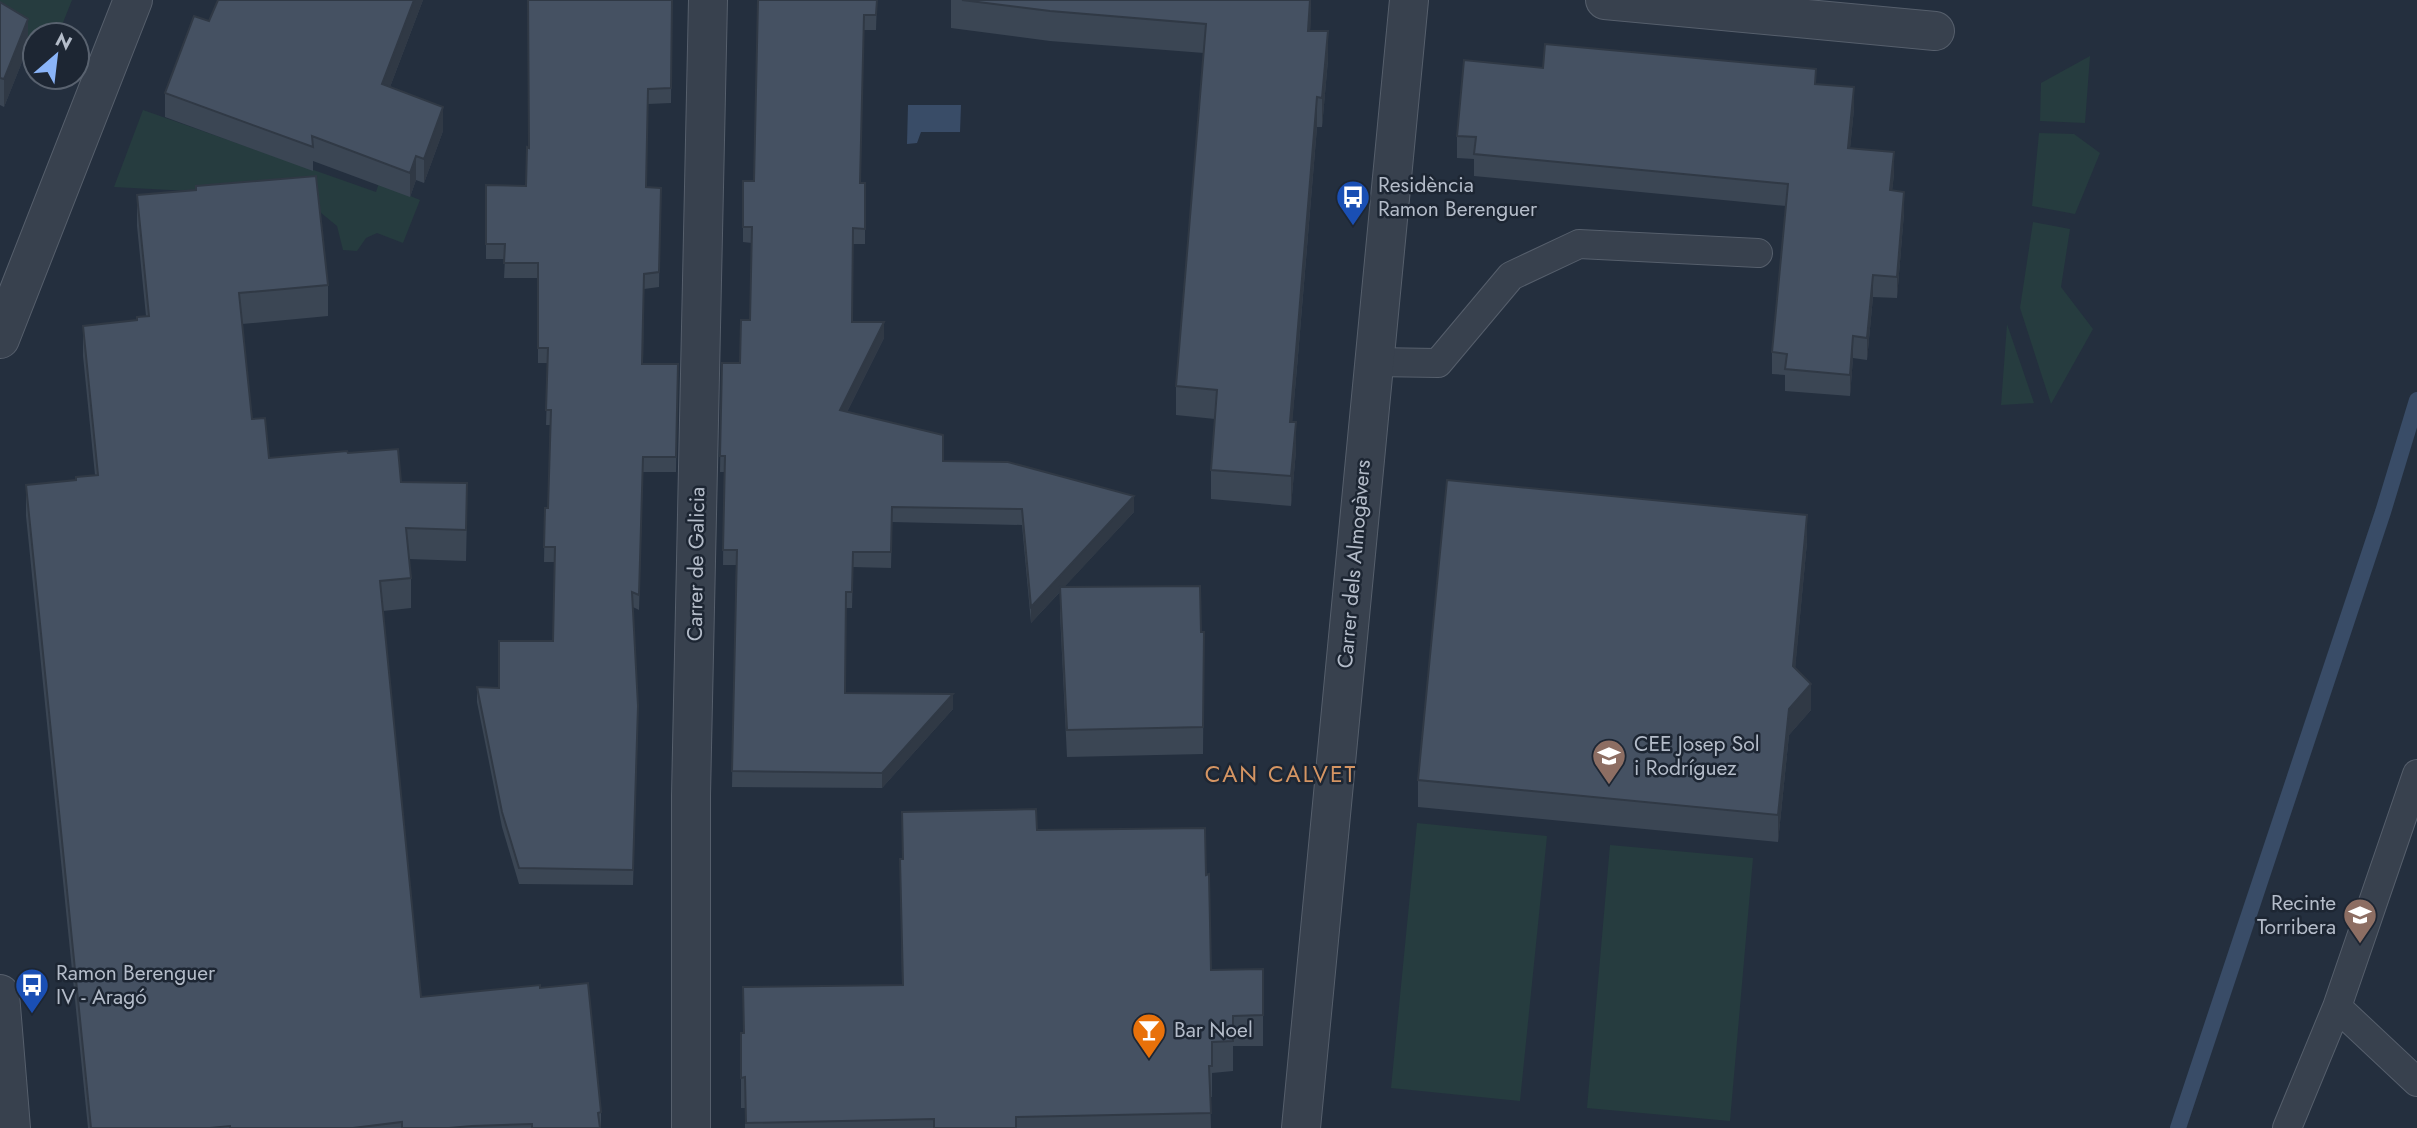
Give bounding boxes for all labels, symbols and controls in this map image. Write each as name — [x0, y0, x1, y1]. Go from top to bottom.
north arrow — [21, 21, 91, 91]
text: N — [51, 26, 77, 57]
place label: Residència Ramon Berenguer — [1378, 170, 1538, 224]
bus stop icon: Residència Ramon Berenguer — [1334, 178, 1372, 227]
street label: Carrer dels Almogàvers — [1330, 458, 1378, 670]
street label: Carrer de Galicia — [680, 487, 712, 641]
place label: CEE Josep Sol i Rodríguez — [1634, 729, 1760, 783]
school or university icon: CEE Josep Sol i Rodríguez — [1590, 737, 1628, 786]
district label: CAN CALVET — [1205, 757, 1357, 791]
place label: Recinte Torribera — [2257, 888, 2336, 942]
school or university icon: Recinte Torribera — [2341, 896, 2379, 945]
place label: Ramon Berenguer IV - Aragó — [56, 958, 216, 1012]
bus stop icon: Ramon Berenguer IV - Aragó — [13, 966, 51, 1015]
bar icon: Bar Noel — [1130, 1011, 1168, 1060]
place label: Bar Noel — [1174, 1015, 1253, 1045]

